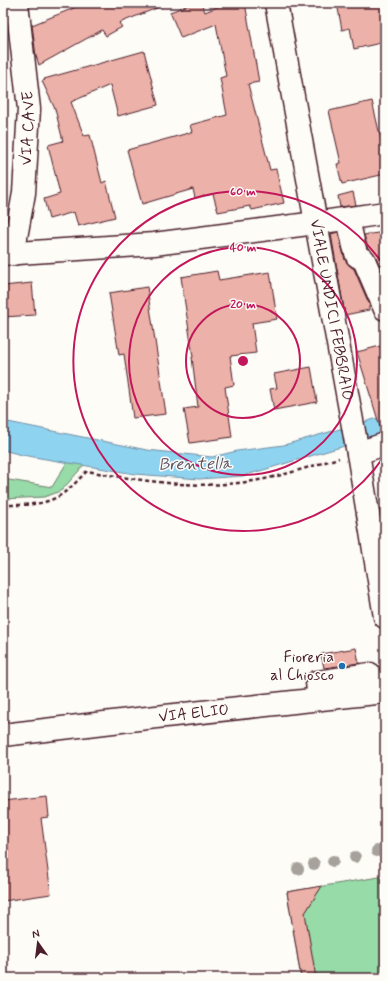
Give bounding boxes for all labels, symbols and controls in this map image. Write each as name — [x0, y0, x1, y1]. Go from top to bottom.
street label: VIA CAVE — [15, 90, 40, 166]
text: 60 m — [230, 184, 256, 200]
street label: VIALE UNDICI FEBBRAIO — [305, 218, 359, 402]
text: 40 m — [230, 240, 257, 256]
text: 20 m — [230, 297, 256, 313]
centre of rings — [236, 354, 250, 368]
water label: Brentella — [158, 452, 233, 476]
place label: Fioreria al Chiosco — [270, 647, 334, 686]
marker: Fioreria al Chiosco — [337, 661, 347, 671]
street label: VIA ELIO — [157, 699, 230, 727]
north arrow — [18, 923, 58, 963]
text: N — [31, 927, 41, 942]

